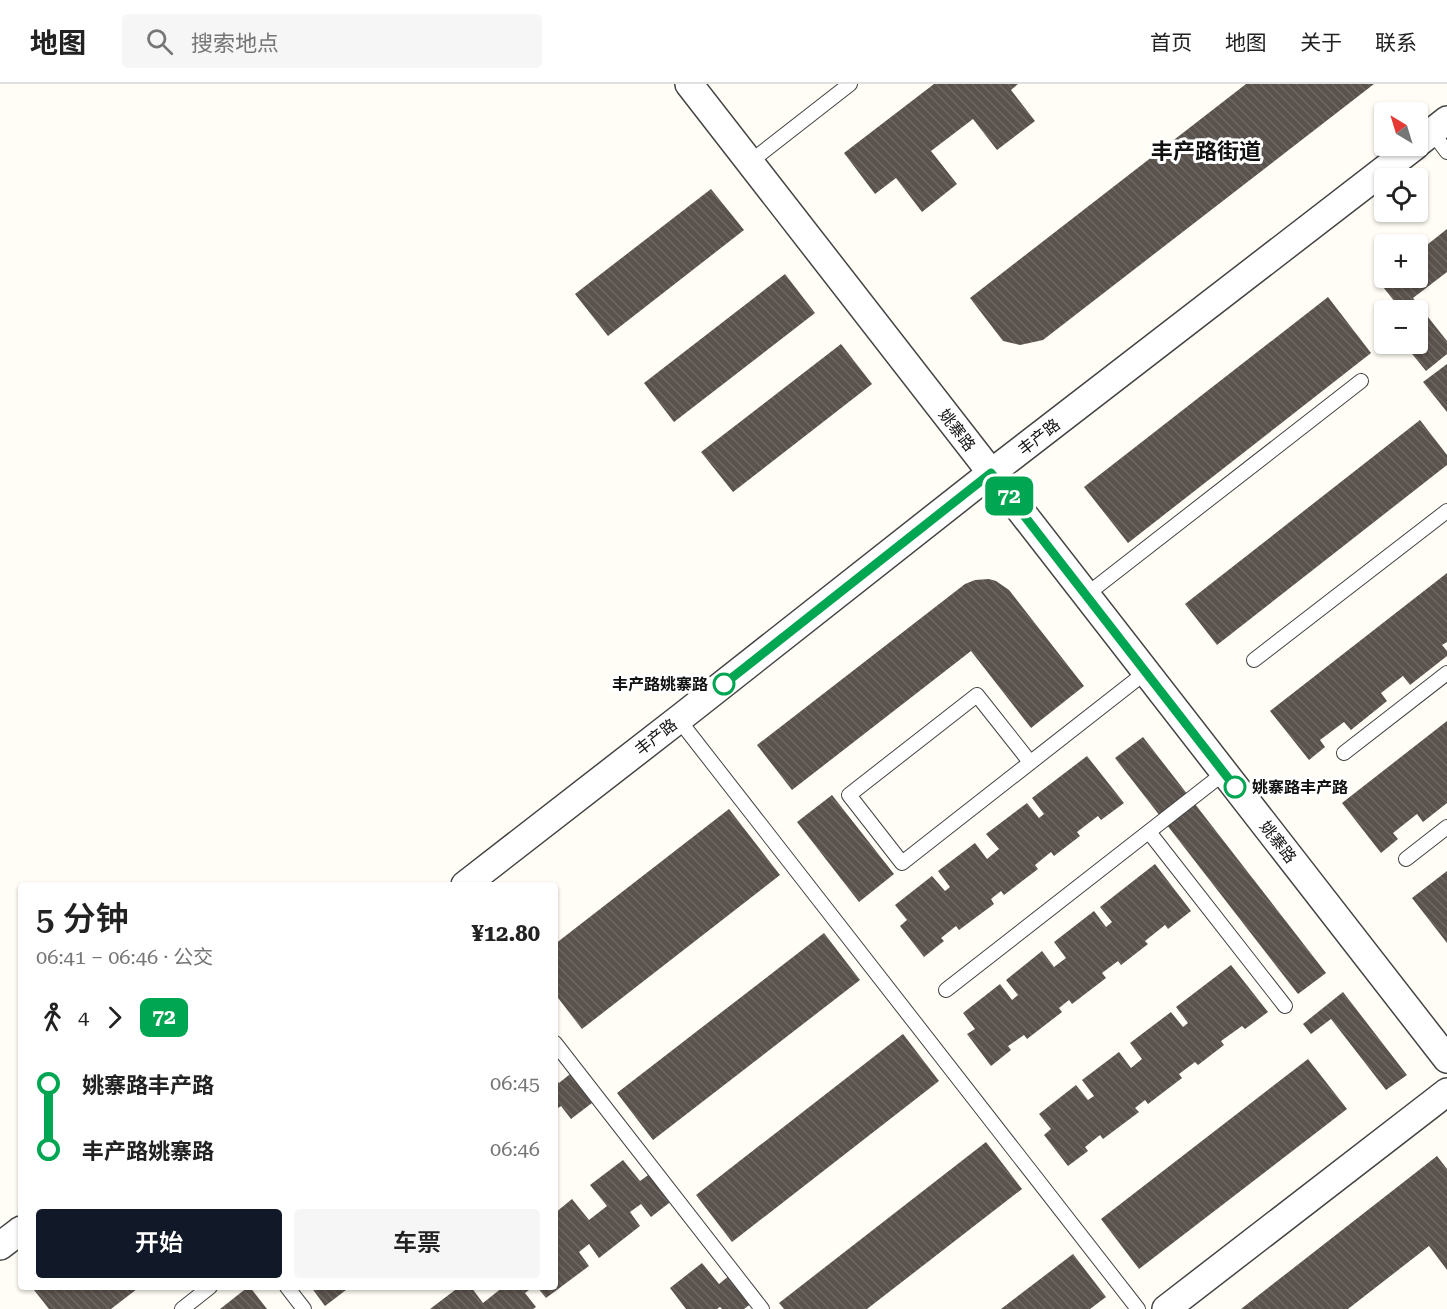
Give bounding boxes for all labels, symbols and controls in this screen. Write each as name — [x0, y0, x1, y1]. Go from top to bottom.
search box — [122, 14, 542, 68]
icon: search — [143, 25, 176, 58]
text: 地图 — [30, 27, 86, 60]
text: 搜索地点 — [191, 31, 279, 56]
text: 首页 — [1150, 31, 1192, 55]
text: 地图 — [1225, 31, 1267, 55]
text: 关于 — [1300, 31, 1342, 55]
text: 联系 — [1375, 31, 1417, 55]
north arrow — [1374, 102, 1428, 156]
map controls — [1374, 102, 1428, 354]
district label: 丰产路街道 — [1151, 139, 1261, 164]
button: locate — [1374, 168, 1428, 222]
button: + — [1374, 234, 1428, 288]
button: − — [1374, 300, 1428, 354]
street label: 姚寨路 — [935, 405, 979, 455]
street label: 丰产路 — [1014, 415, 1064, 459]
line badge: 72 — [982, 476, 1036, 516]
text: 72 — [997, 484, 1021, 508]
marker: 丰产路姚寨路 — [713, 673, 735, 695]
place label: 丰产路姚寨路 — [612, 675, 708, 694]
street label: 丰产路 — [631, 715, 681, 759]
marker: 姚寨路丰产路 — [1224, 776, 1246, 798]
place label: 姚寨路丰产路 — [1252, 778, 1348, 797]
street label: 姚寨路 — [1256, 817, 1300, 867]
text: 5 分钟 — [36, 899, 129, 938]
text: ¥12.80 — [471, 921, 540, 946]
text: 06:41 – 06:46 · 公交 — [36, 945, 213, 969]
icon: walk — [36, 1001, 69, 1034]
icon: forward — [98, 1001, 131, 1034]
text: 4 — [78, 1005, 89, 1029]
text: 72 — [152, 1005, 176, 1029]
text: 06:45 — [490, 1071, 540, 1095]
text: 姚寨路丰产路 — [82, 1073, 214, 1098]
text: 06:46 — [490, 1137, 540, 1161]
text: 丰产路姚寨路 — [82, 1139, 214, 1164]
button: 开始 — [36, 1209, 282, 1278]
button: 车票 — [294, 1209, 540, 1278]

